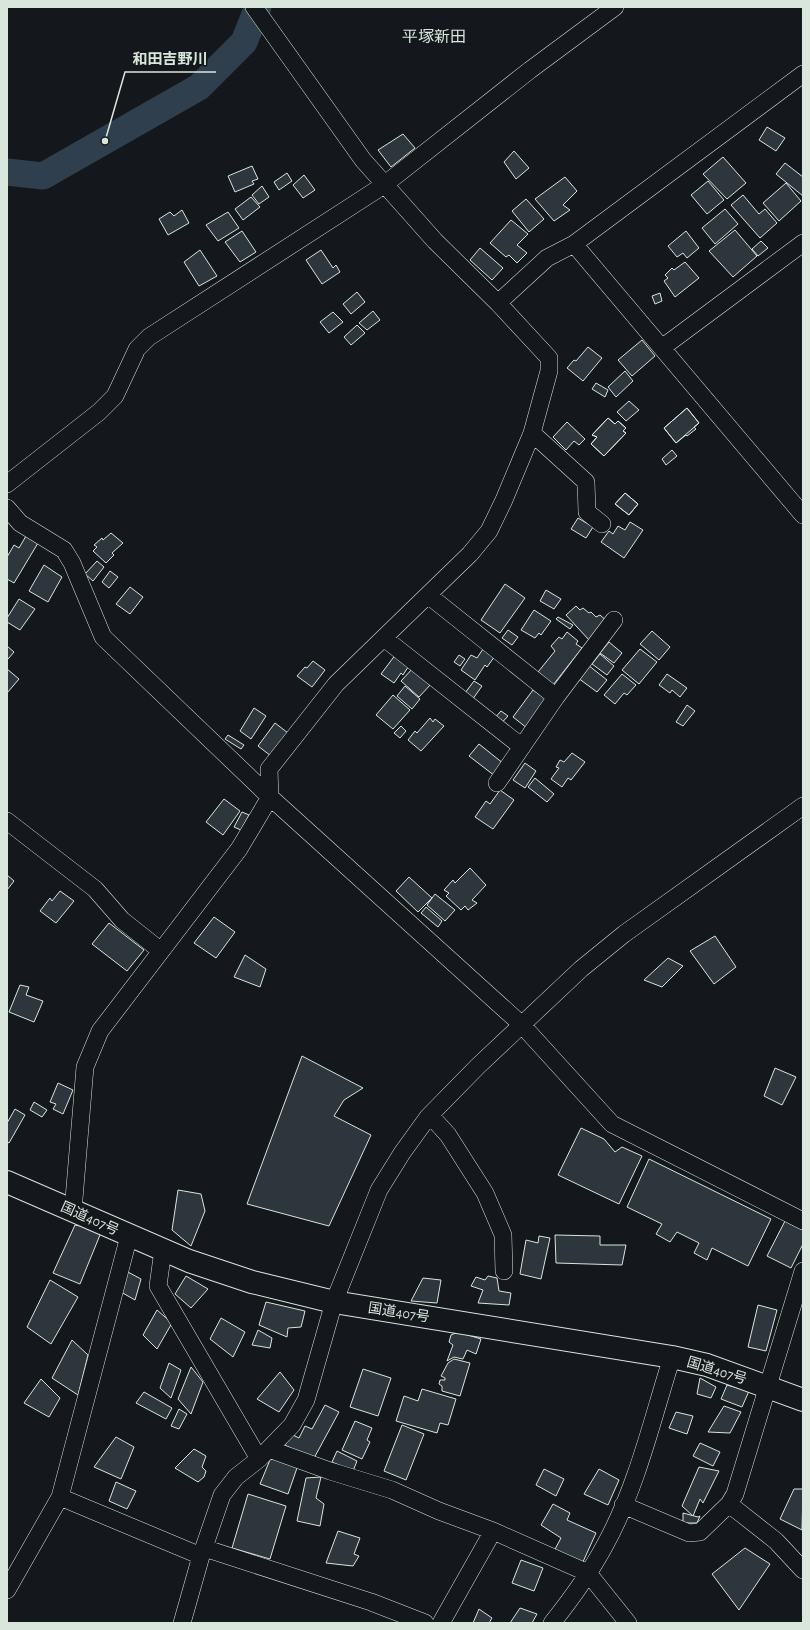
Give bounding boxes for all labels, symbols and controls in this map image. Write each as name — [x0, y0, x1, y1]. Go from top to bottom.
district label: 平塚新田 — [402, 28, 466, 45]
callout: 和田吉野川 — [125, 45, 216, 72]
text: 和田吉野川 — [132, 51, 208, 67]
street label: 国道407号 — [58, 1199, 121, 1238]
street label: 国道407号 — [367, 1300, 431, 1325]
street label: 国道407号 — [685, 1354, 749, 1387]

